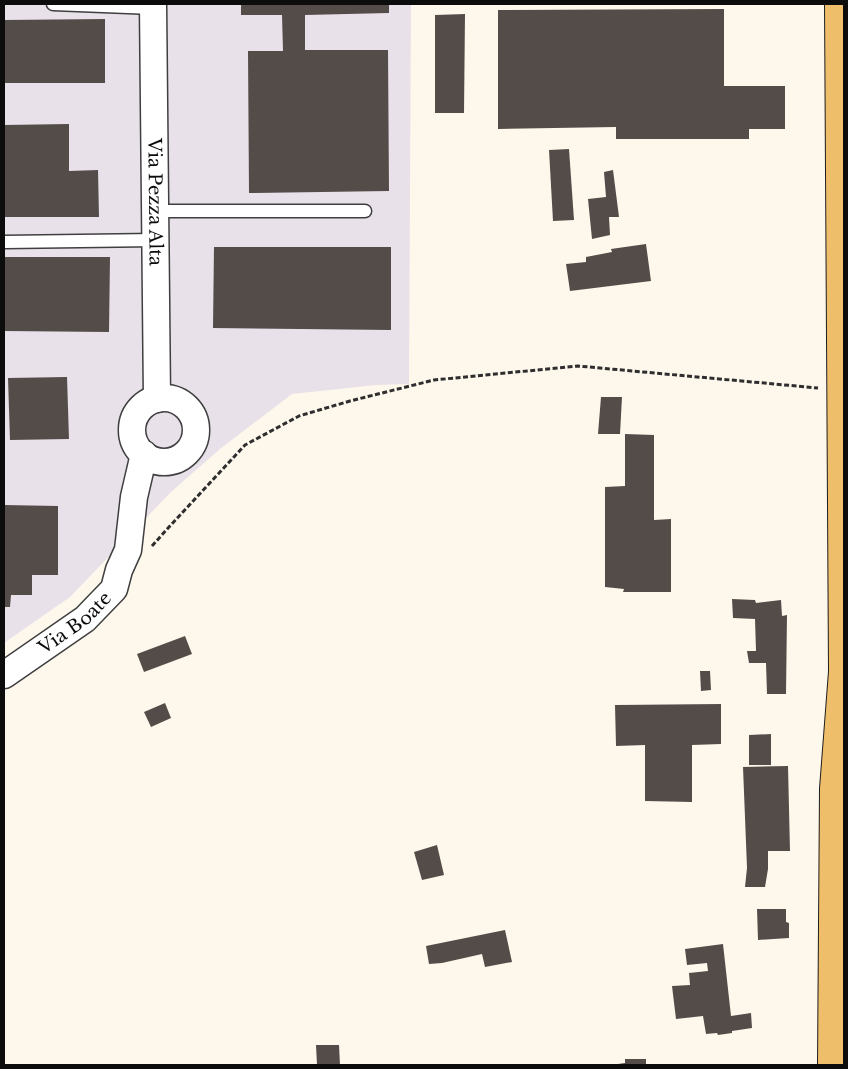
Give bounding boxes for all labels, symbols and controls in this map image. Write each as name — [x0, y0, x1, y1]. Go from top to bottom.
street label: Via Pezza Alta — [143, 137, 167, 266]
street label: Via Boate — [33, 587, 116, 660]

